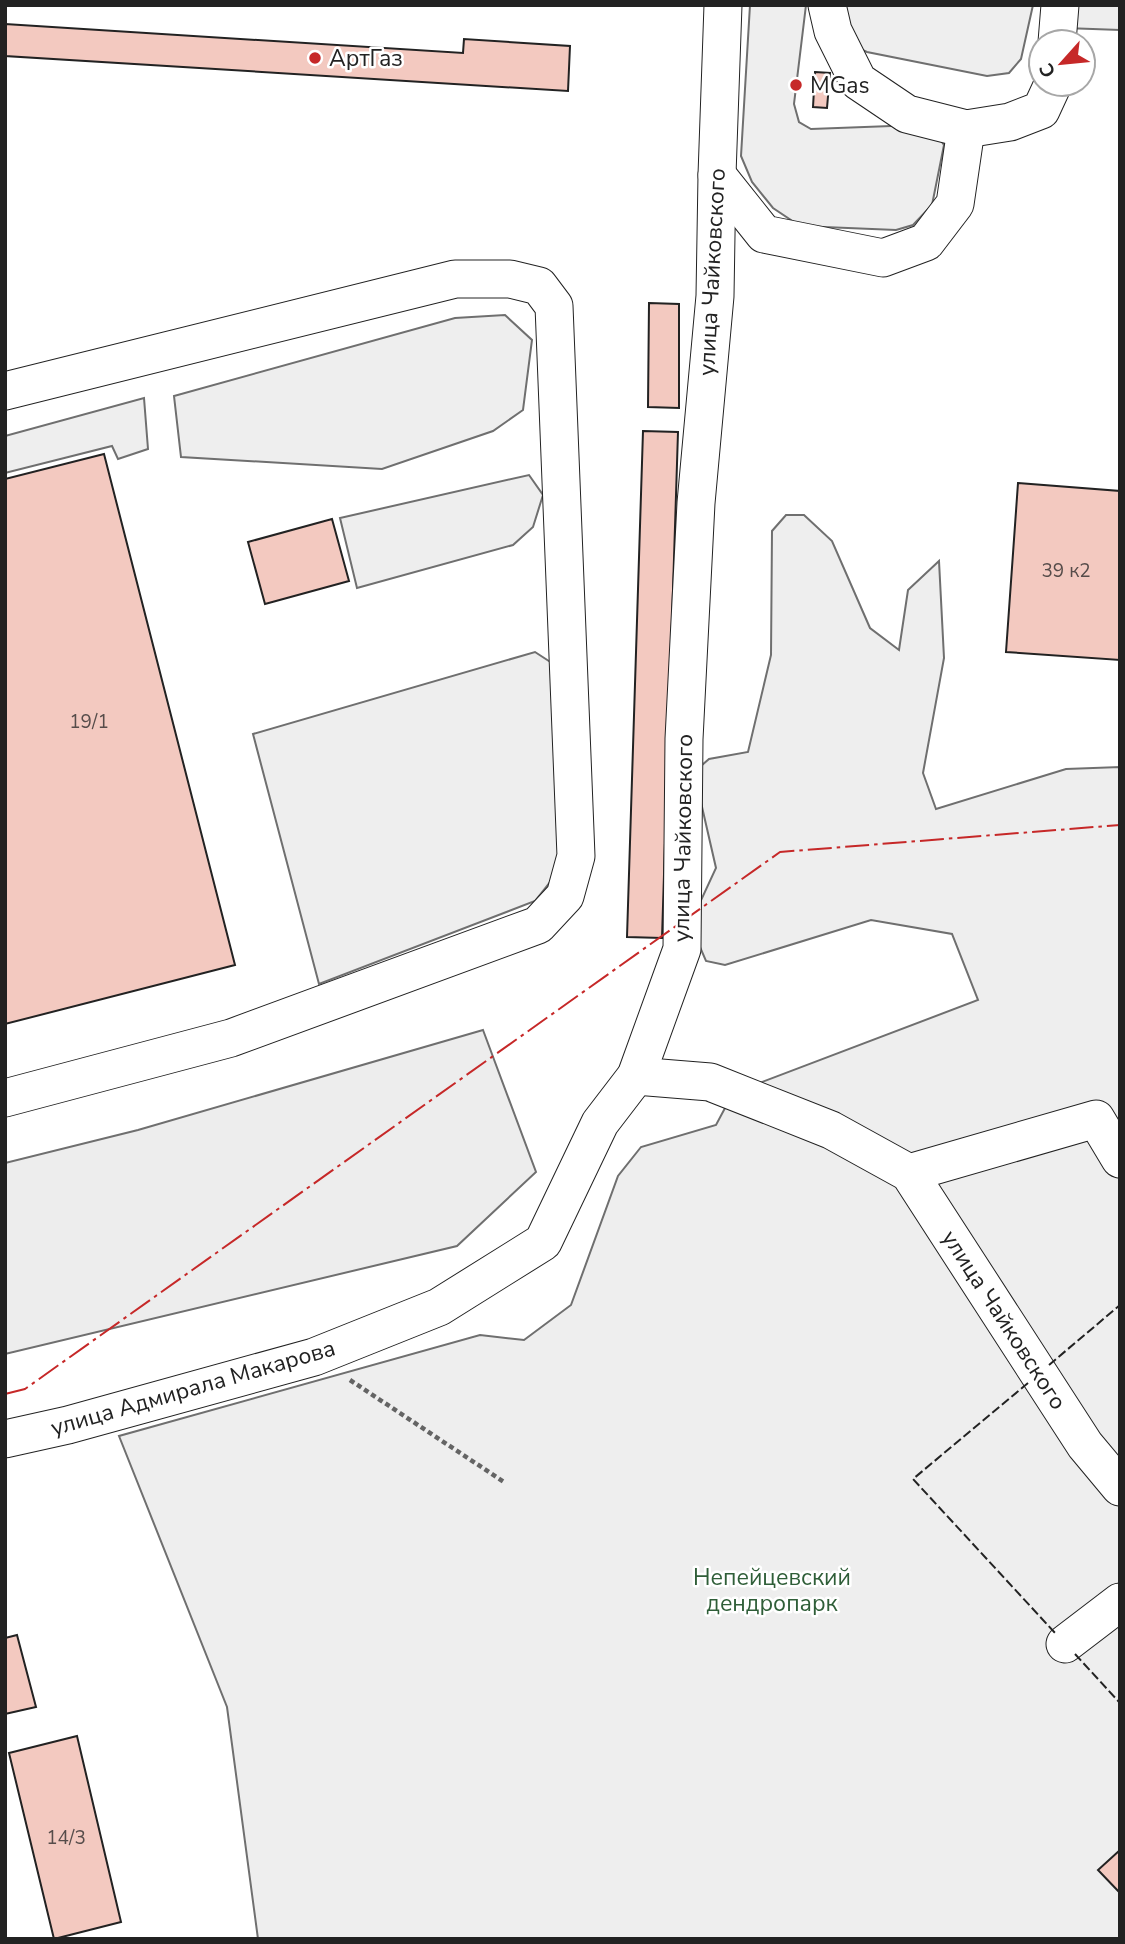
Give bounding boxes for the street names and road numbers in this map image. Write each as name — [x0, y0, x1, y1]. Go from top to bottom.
street label: улица Чайковского — [691, 167, 733, 377]
street label: улица Чайковского — [666, 734, 700, 942]
street label: улица Чайковского — [934, 1224, 1074, 1416]
street label: улица Адмирала Макарова — [47, 1332, 339, 1444]

